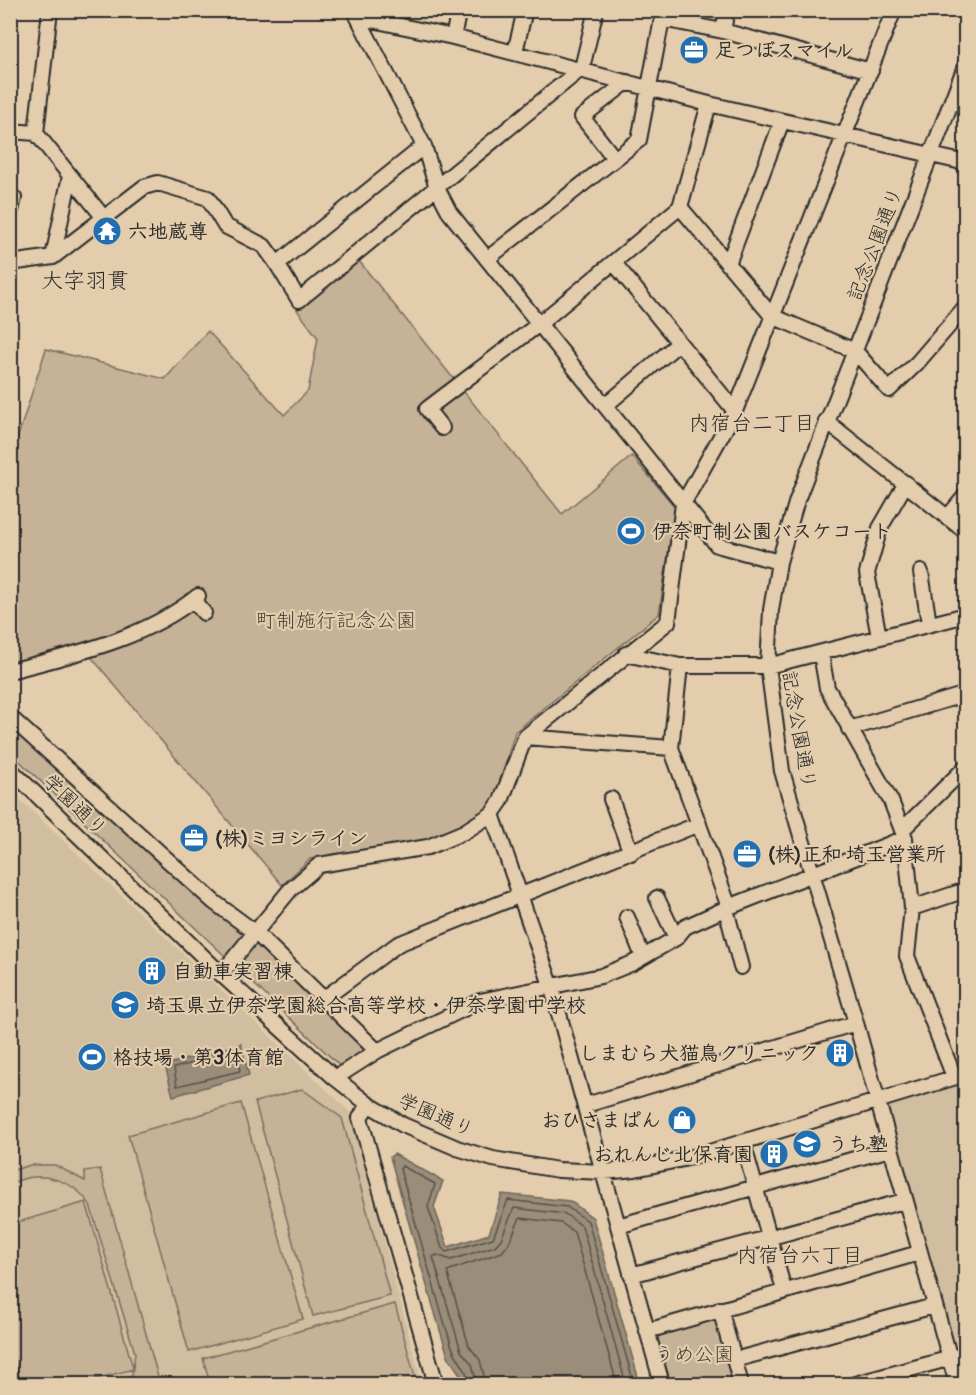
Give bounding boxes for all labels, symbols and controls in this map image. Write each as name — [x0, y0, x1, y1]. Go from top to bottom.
office icon: 足つぼスマイル — [678, 34, 710, 66]
place label: 足つぼスマイル — [715, 38, 854, 63]
street label: 記念公園通り — [842, 184, 908, 304]
temple icon: 六地蔵尊 — [91, 215, 123, 247]
place label: 六地蔵尊 — [128, 219, 208, 244]
district label: 大字羽貫 — [41, 267, 129, 295]
district label: 内宿台二丁目 — [689, 410, 815, 437]
sports icon: 伊奈町制公園バスケコート — [615, 515, 647, 547]
place label: 伊奈町制公園バスケコート — [652, 519, 892, 544]
park label: 町制施行記念公園 — [256, 608, 416, 633]
street label: 記念公園通り — [776, 669, 822, 791]
street label: 学園通り — [38, 768, 112, 842]
office icon: (株)ミヨシライン — [178, 822, 210, 854]
place label: (株)ミヨシライン — [215, 826, 368, 851]
office icon: (株)正和 埼玉営業所 — [731, 838, 763, 870]
place label: (株)正和 埼玉営業所 — [768, 842, 946, 867]
building icon: 自動車実習棟 — [136, 955, 168, 987]
place label: 自動車実習棟 — [173, 959, 294, 984]
school or university icon: 埼玉県立伊奈学園総合高等学校・伊奈学園中学校 — [109, 989, 141, 1021]
place label: 埼玉県立伊奈学園総合高等学校・伊奈学園中学校 — [146, 993, 586, 1018]
building icon: しまむら犬猫鳥クリニック — [824, 1037, 856, 1069]
sports icon: 格技場・第3体育館 — [76, 1041, 108, 1073]
place label: しまむら犬猫鳥クリニック — [579, 1041, 819, 1066]
place label: 格技場・第3体育館 — [113, 1045, 284, 1070]
street label: 学園通り — [394, 1087, 478, 1143]
shop icon: おひさまぱん — [666, 1104, 698, 1136]
place label: おひさまぱん — [541, 1108, 661, 1133]
school or university icon: うち塾 — [791, 1128, 823, 1160]
place label: うち塾 — [828, 1132, 888, 1157]
building icon: おれんじ北保育園 — [758, 1138, 790, 1170]
place label: おれんじ北保育園 — [593, 1142, 753, 1167]
district label: 内宿台六丁目 — [737, 1242, 863, 1269]
park label: うめ公園 — [654, 1342, 734, 1367]

